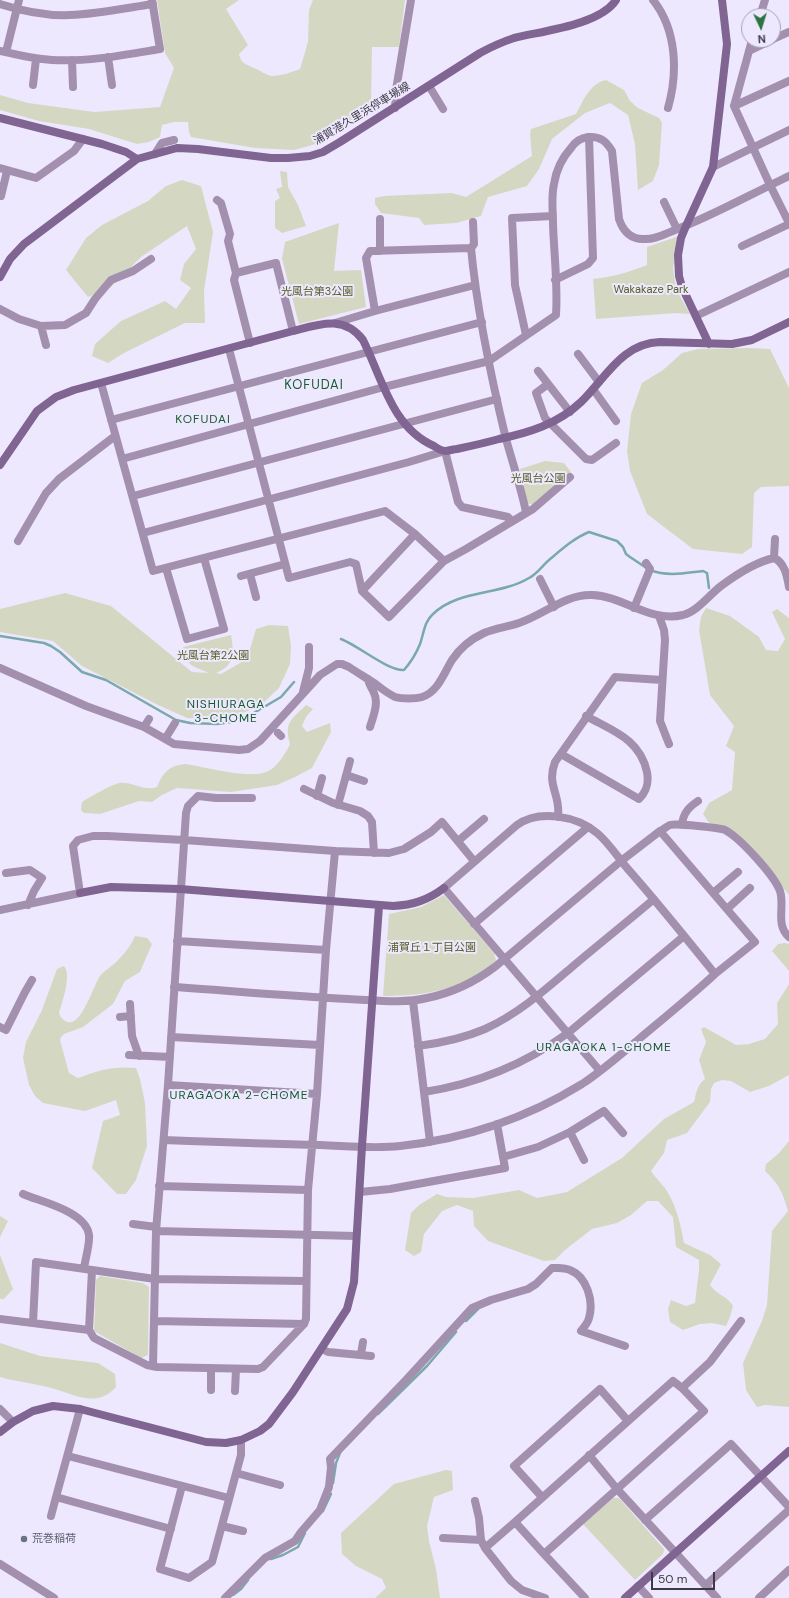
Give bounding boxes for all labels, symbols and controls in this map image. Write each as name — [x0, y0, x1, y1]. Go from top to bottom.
north arrow — [741, 8, 781, 48]
text: N — [757, 32, 766, 46]
street label: 浦賀港久里浜停車場線 — [311, 80, 413, 148]
park label: Wakakaze Park — [614, 283, 688, 297]
park label: 光風台第3公園 — [281, 285, 353, 299]
district label: KOFUDAI — [284, 378, 344, 394]
district label: KOFUDAI — [175, 413, 231, 427]
park label: 光風台公園 — [511, 472, 565, 486]
park label: 光風台第2公園 — [177, 649, 249, 663]
district label: NISHIURAGA 3-CHOME — [187, 698, 265, 726]
park label: 浦賀丘１丁目公園 — [388, 941, 476, 955]
district label: URAGAOKA 1-CHOME — [536, 1041, 672, 1055]
district label: URAGAOKA 2-CHOME — [170, 1089, 308, 1103]
place label: 荒巻稲荷 — [32, 1532, 76, 1546]
marker: 荒巻稲荷 — [19, 1534, 29, 1544]
scale bar — [653, 1564, 717, 1590]
text: 50 m — [658, 1571, 687, 1587]

